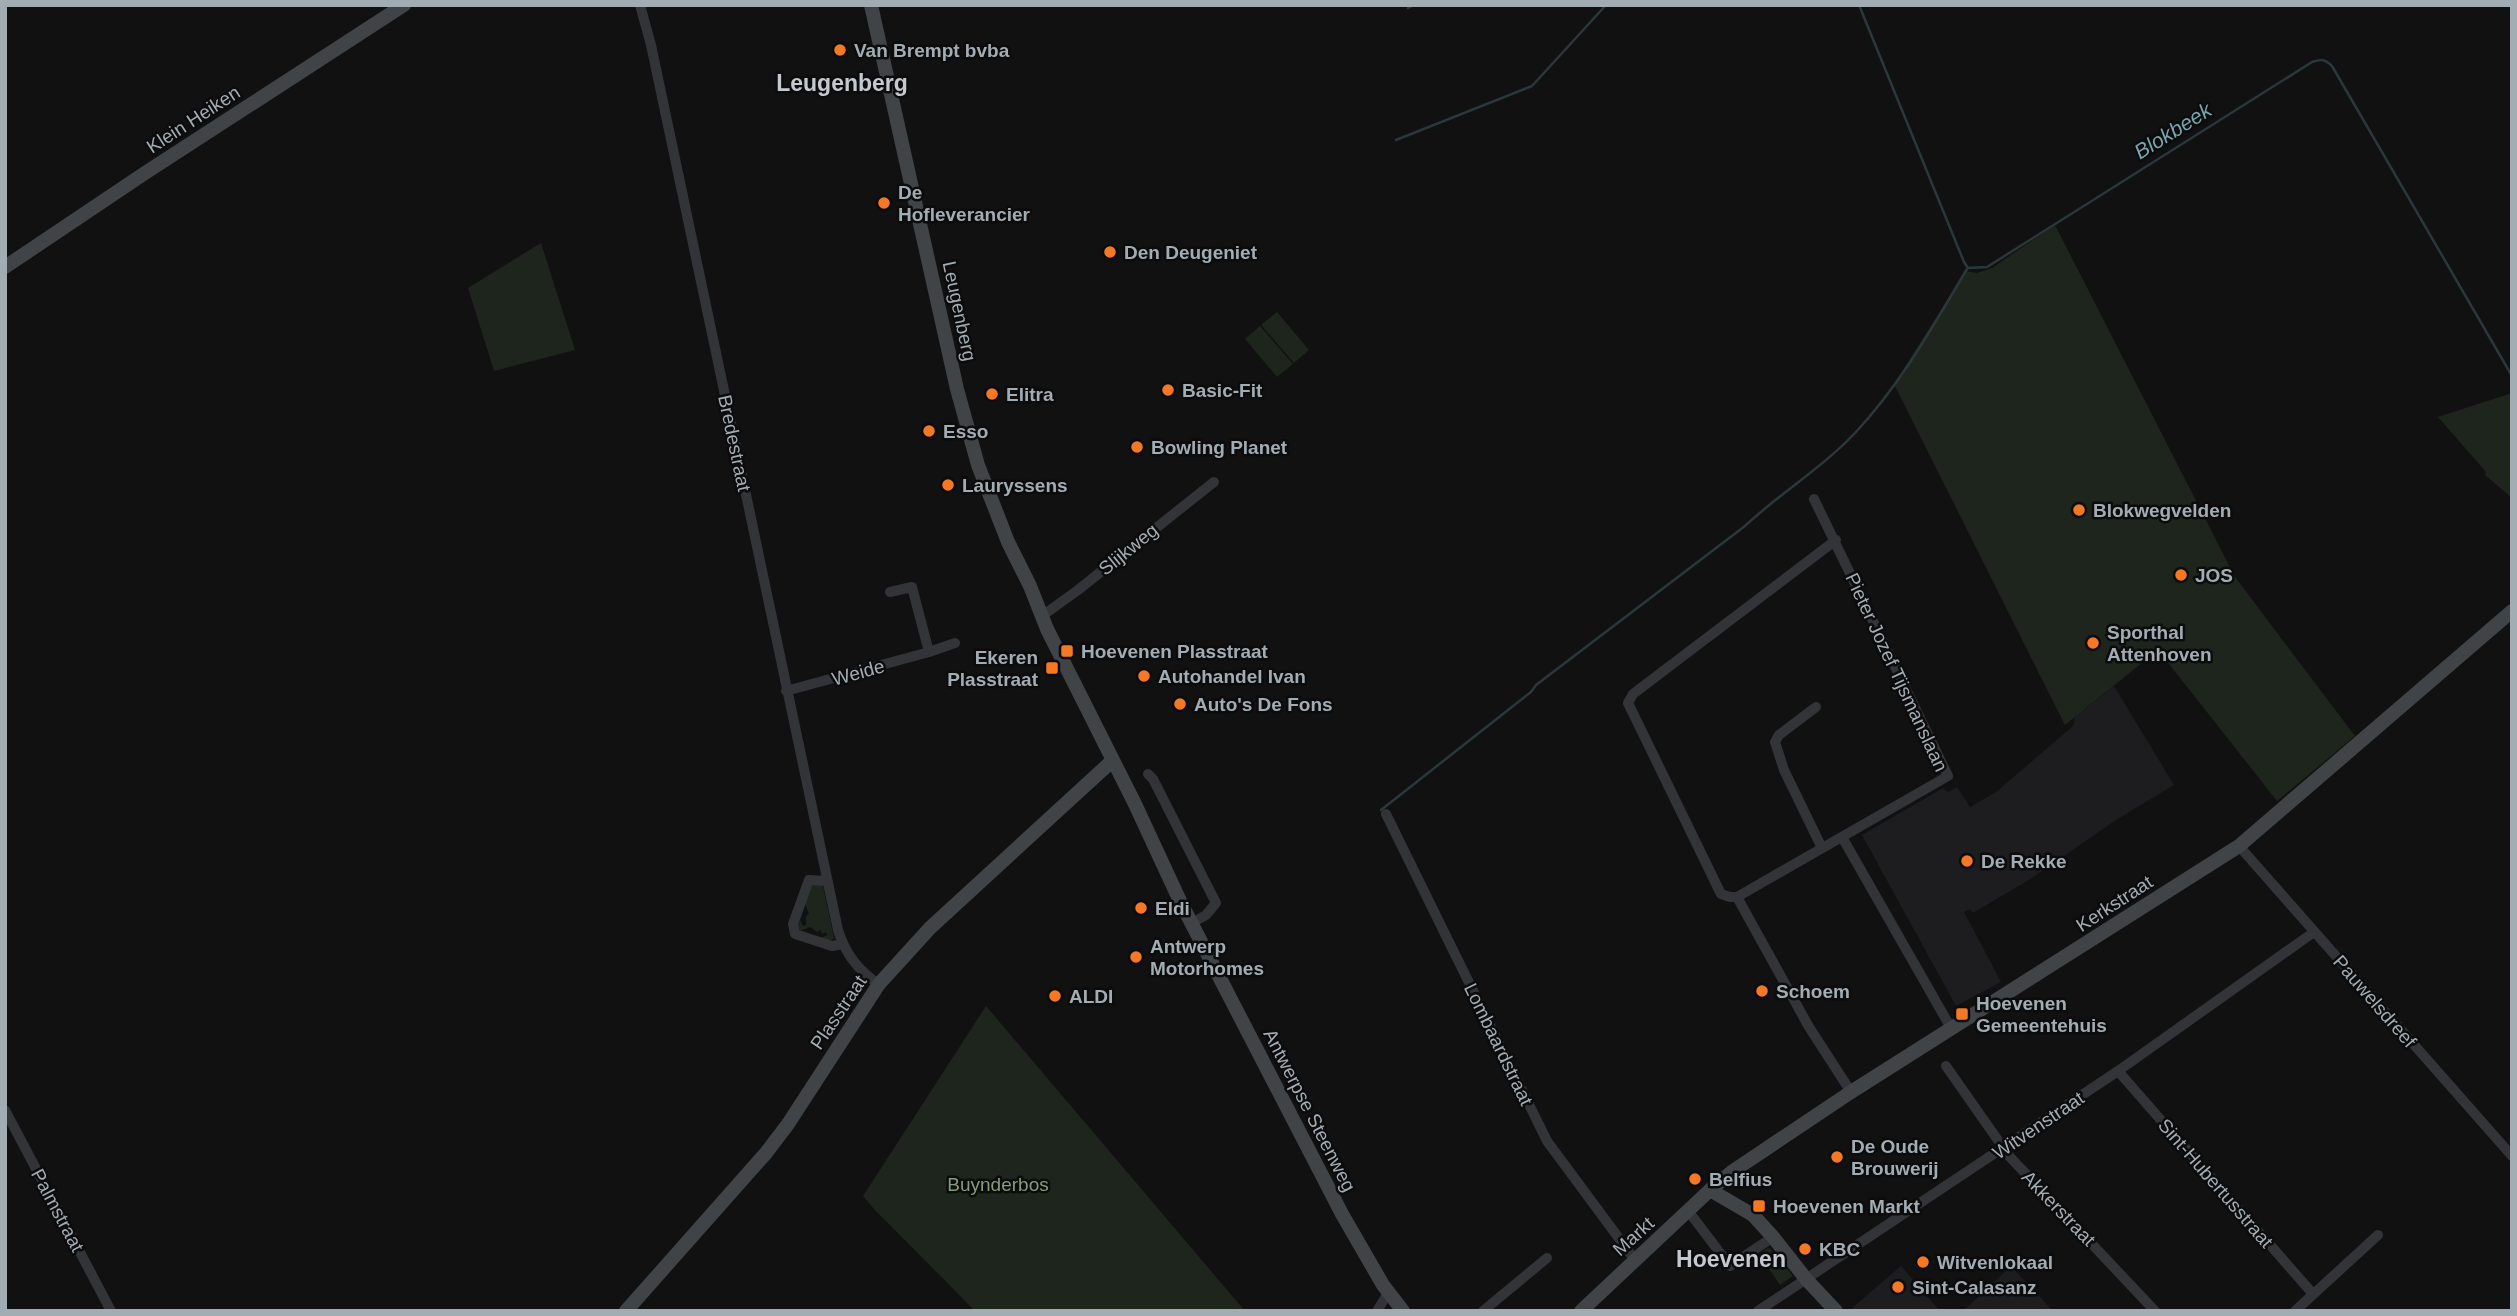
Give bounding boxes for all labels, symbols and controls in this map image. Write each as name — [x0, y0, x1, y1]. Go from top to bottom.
place label: Van Brempt bvba — [854, 40, 1010, 61]
marker: Van Brempt bvba — [832, 42, 848, 58]
district label: Leugenberg — [776, 70, 908, 96]
street label: Klein Heiken — [143, 82, 244, 157]
water label: Blokbeek — [2130, 97, 2217, 163]
place label: De Hofleverancier — [898, 182, 1031, 225]
marker: De Hofleverancier — [876, 195, 892, 211]
place label: Den Deugeniet — [1124, 242, 1258, 263]
marker: Den Deugeniet — [1102, 244, 1118, 260]
street label: Leugenberg — [939, 259, 980, 363]
place label: Basic-Fit — [1182, 380, 1263, 401]
marker: Basic-Fit — [1160, 382, 1176, 398]
place label: Elitra — [1006, 384, 1054, 405]
marker: Elitra — [984, 386, 1000, 402]
street label: Bredestraat — [714, 393, 755, 494]
place label: Esso — [943, 421, 988, 442]
marker: Esso — [921, 423, 937, 439]
place label: Bowling Planet — [1151, 437, 1288, 458]
marker: Bowling Planet — [1129, 439, 1145, 455]
place label: Lauryssens — [962, 475, 1068, 496]
marker: Lauryssens — [940, 477, 956, 493]
place label: Blokwegvelden — [2093, 500, 2231, 521]
marker: Blokwegvelden — [2071, 502, 2087, 518]
street label: Slijkweg — [1095, 519, 1162, 579]
place label: JOS — [2195, 565, 2233, 586]
marker: JOS — [2173, 567, 2189, 583]
street label: Pieter Jozef Tijsmanslaan — [1841, 570, 1952, 775]
place label: Sporthal Attenhoven — [2107, 622, 2212, 665]
marker: Sporthal Attenhoven — [2085, 635, 2101, 651]
place label: Hoevenen Plasstraat — [1081, 641, 1269, 662]
marker: Hoevenen Plasstraat — [1059, 643, 1075, 659]
place label: Ekeren Plasstraat — [947, 647, 1039, 690]
street label: Weide — [830, 655, 887, 690]
marker: Ekeren Plasstraat — [1044, 660, 1060, 676]
place label: Autohandel Ivan — [1158, 666, 1306, 687]
marker: Autohandel Ivan — [1136, 668, 1152, 684]
place label: Auto's De Fons — [1194, 694, 1333, 715]
marker: Auto's De Fons — [1172, 696, 1188, 712]
place label: De Rekke — [1981, 851, 2067, 872]
marker: De Rekke — [1959, 853, 1975, 869]
street label: Kerkstraat — [2072, 871, 2157, 936]
place label: Eldi — [1155, 898, 1190, 919]
marker: Eldi — [1133, 900, 1149, 916]
place label: Antwerp Motorhomes — [1150, 936, 1264, 979]
marker: Antwerp Motorhomes — [1128, 949, 1144, 965]
street label: Pauwelsdreef — [2329, 951, 2421, 1052]
street label: Plasstraat — [806, 971, 871, 1053]
street label: Lombaardstraat — [1460, 980, 1537, 1109]
place label: Schoem — [1776, 981, 1850, 1002]
marker: Schoem — [1754, 983, 1770, 999]
place label: ALDI — [1069, 986, 1113, 1007]
marker: ALDI — [1047, 988, 1063, 1004]
place label: Hoevenen Gemeentehuis — [1976, 993, 2107, 1036]
marker: Hoevenen Gemeentehuis — [1954, 1006, 1970, 1022]
street label: Antwerpse Steenweg — [1259, 1025, 1360, 1195]
street label: Witvenstraat — [1989, 1087, 2089, 1164]
street label: Sint-Hubertusstraat — [2154, 1115, 2278, 1253]
place label: De Oude Brouwerij — [1851, 1136, 1939, 1179]
marker: De Oude Brouwerij — [1829, 1149, 1845, 1165]
street label: Palmstraat — [27, 1165, 88, 1256]
street label: Akkerstraat — [2018, 1166, 2100, 1251]
place label: Belfius — [1709, 1169, 1772, 1190]
marker: Belfius — [1687, 1171, 1703, 1187]
park label: Buynderbos — [947, 1174, 1049, 1195]
place label: Hoevenen Markt — [1773, 1196, 1920, 1217]
marker: Hoevenen Markt — [1751, 1198, 1767, 1214]
street label: Markt — [1609, 1212, 1659, 1260]
place label: KBC — [1819, 1239, 1860, 1260]
marker: KBC — [1797, 1241, 1813, 1257]
district label: Hoevenen — [1676, 1246, 1786, 1272]
place label: Witvenlokaal — [1937, 1252, 2053, 1273]
marker: Witvenlokaal — [1915, 1254, 1931, 1270]
place label: Sint-Calasanz — [1912, 1277, 2037, 1298]
marker: Sint-Calasanz — [1890, 1279, 1906, 1295]

